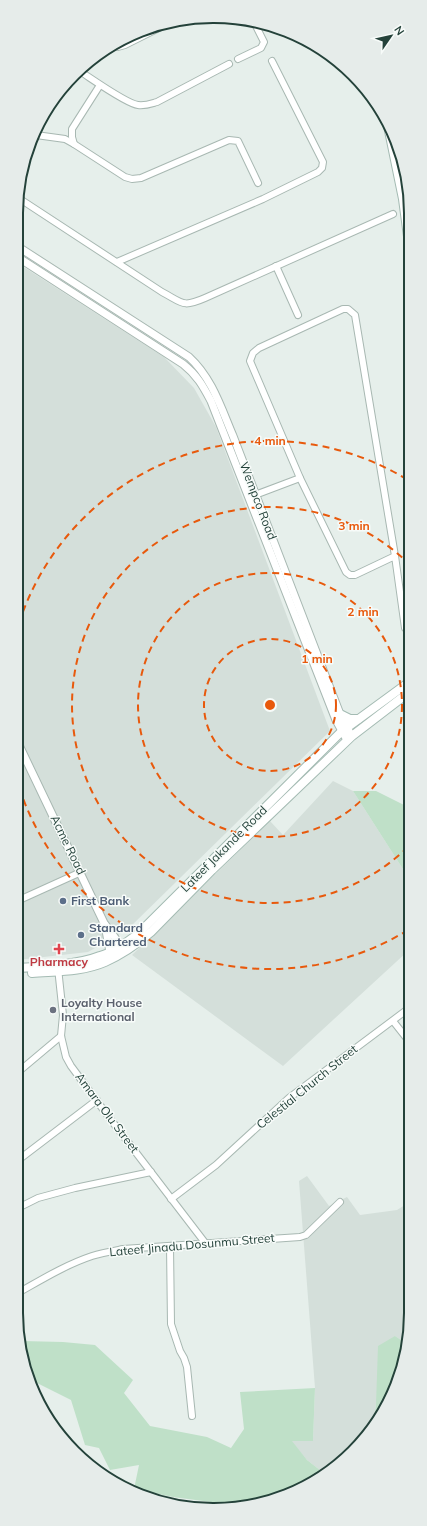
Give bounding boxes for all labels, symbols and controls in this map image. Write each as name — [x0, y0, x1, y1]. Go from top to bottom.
north arrow — [371, 16, 411, 56]
text: N — [391, 23, 407, 38]
text: 4 min — [254, 433, 286, 448]
street label: Wempco Road — [237, 460, 280, 542]
text: 3 min — [338, 518, 370, 533]
text: 2 min — [347, 604, 379, 619]
text: 1 min — [301, 651, 333, 666]
centre of rings — [263, 698, 277, 712]
street label: Lateef Jakande Road — [177, 802, 270, 895]
street label: Acme Road — [48, 813, 89, 877]
place label: First Bank — [71, 893, 129, 908]
marker: First Bank — [58, 896, 68, 906]
place label: Standard Chartered — [89, 920, 147, 949]
marker: Standard Chartered — [76, 930, 86, 940]
marker: Pharmacy — [54, 944, 64, 954]
place label: Pharmacy — [30, 954, 89, 969]
place label: Loyalty House International — [61, 995, 143, 1024]
marker: Loyalty House International — [48, 1005, 58, 1015]
street label: Celestial Church Street — [253, 1041, 360, 1132]
street label: Amara Olu Street — [72, 1070, 142, 1156]
street label: Lateef Jinadu Dosunmu Street — [109, 1230, 275, 1259]

